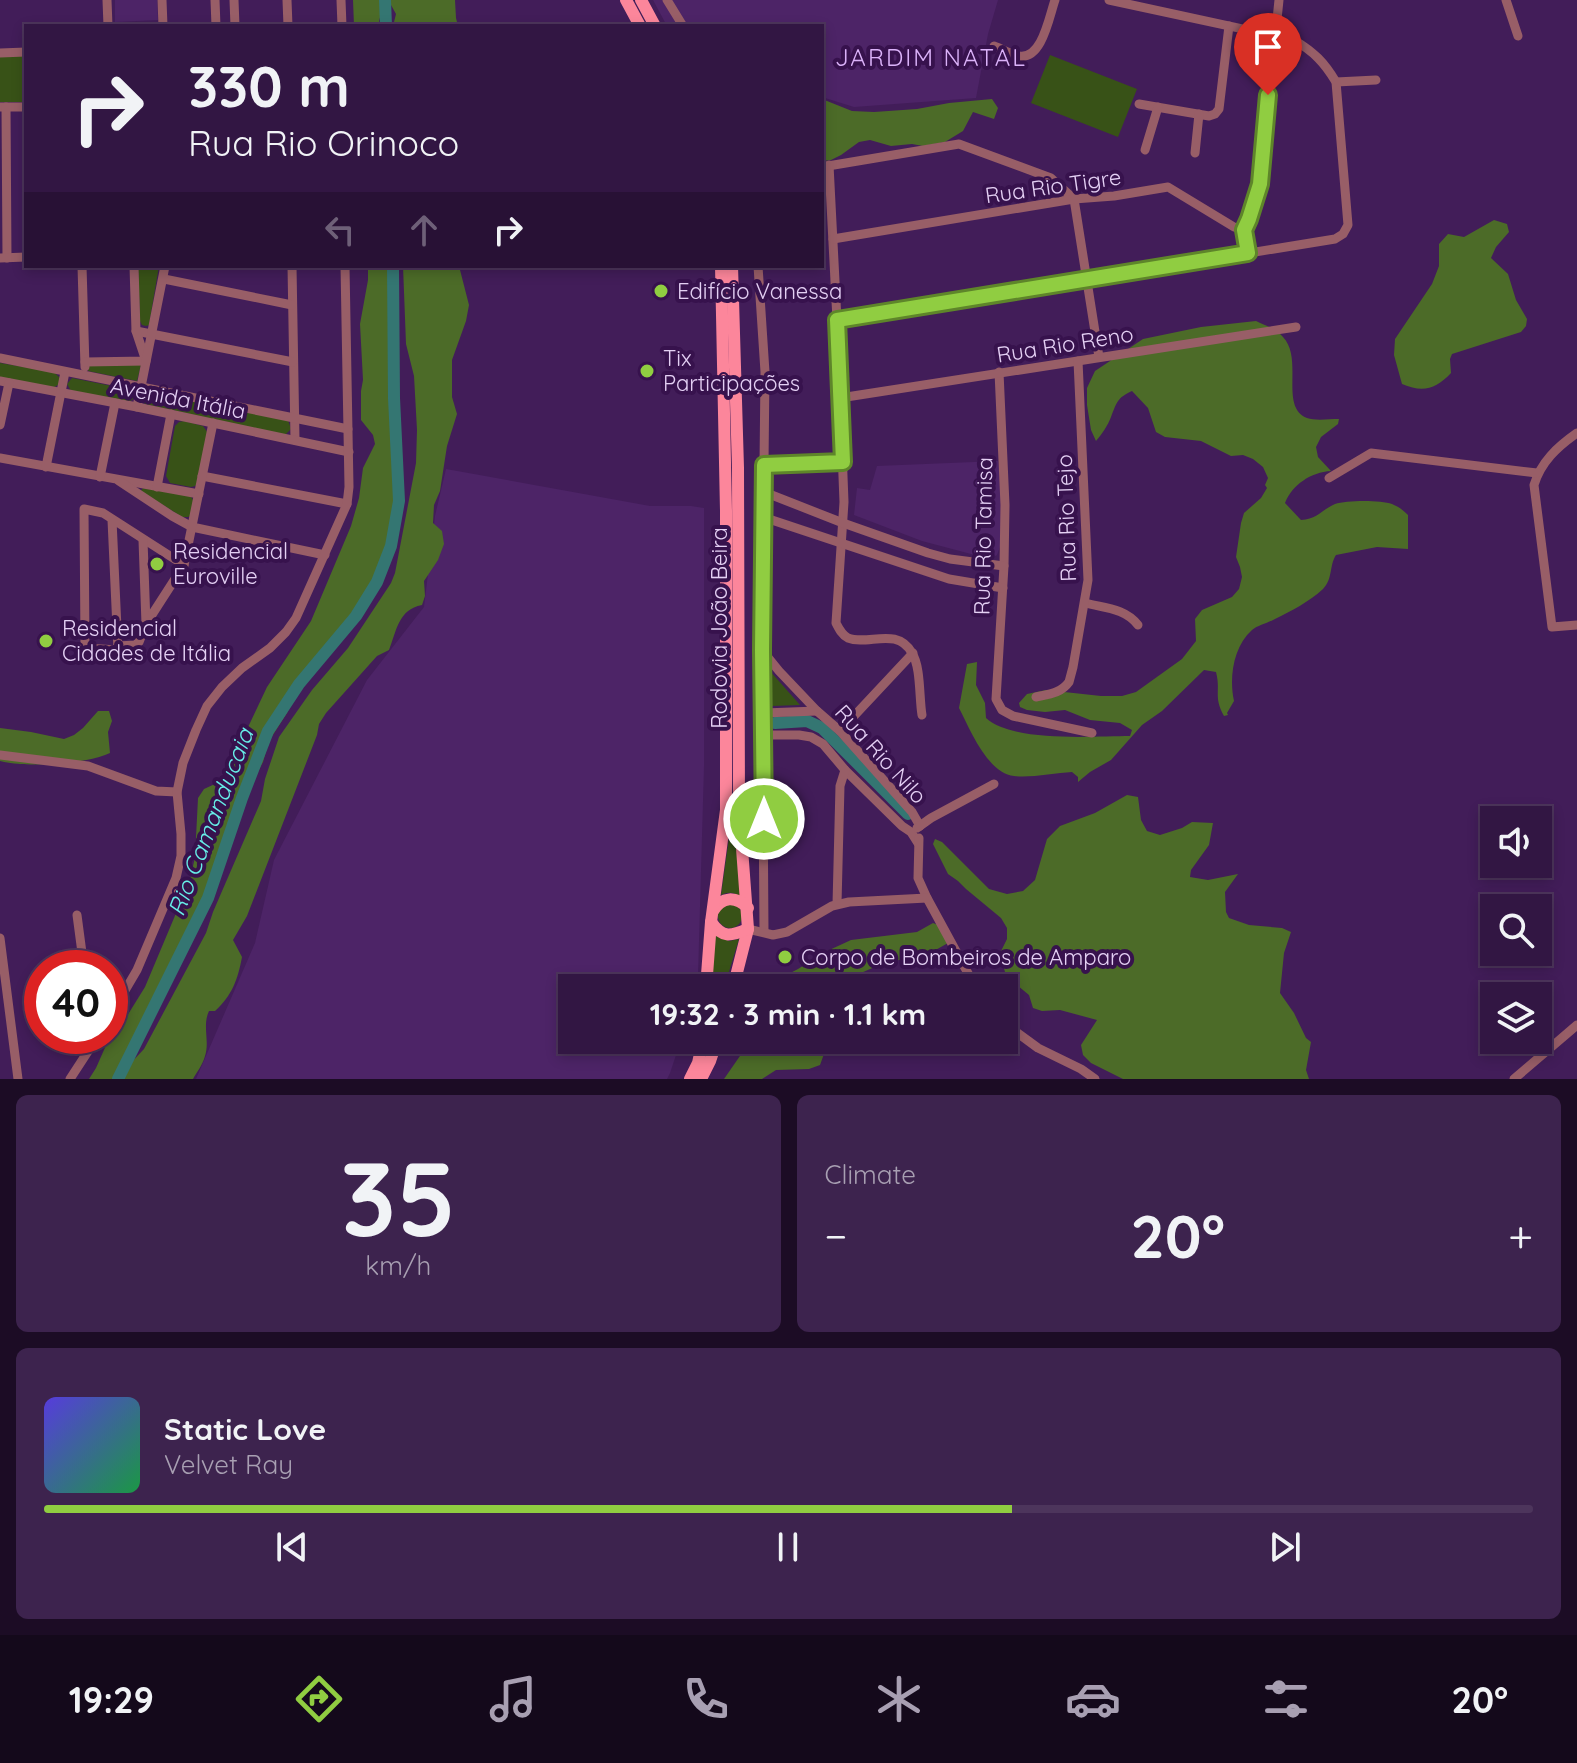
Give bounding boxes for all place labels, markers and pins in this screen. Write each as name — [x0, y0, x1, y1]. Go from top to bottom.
pin — [1234, 13, 1302, 95]
place label: Edifício Vanessa — [677, 277, 842, 305]
marker: Edifício Vanessa — [652, 282, 670, 300]
place label: Tix Participações — [663, 344, 800, 397]
marker: Tix Participações — [638, 362, 656, 380]
place label: Residencial Euroville — [173, 537, 288, 590]
marker: Residencial Euroville — [148, 555, 166, 573]
place label: Residencial Cidades de Itália — [62, 614, 231, 667]
marker: Residencial Cidades de Itália — [37, 632, 55, 650]
place label: Corpo de Bombeiros de Amparo — [801, 943, 1131, 971]
marker: Corpo de Bombeiros de Amparo — [776, 948, 794, 966]

